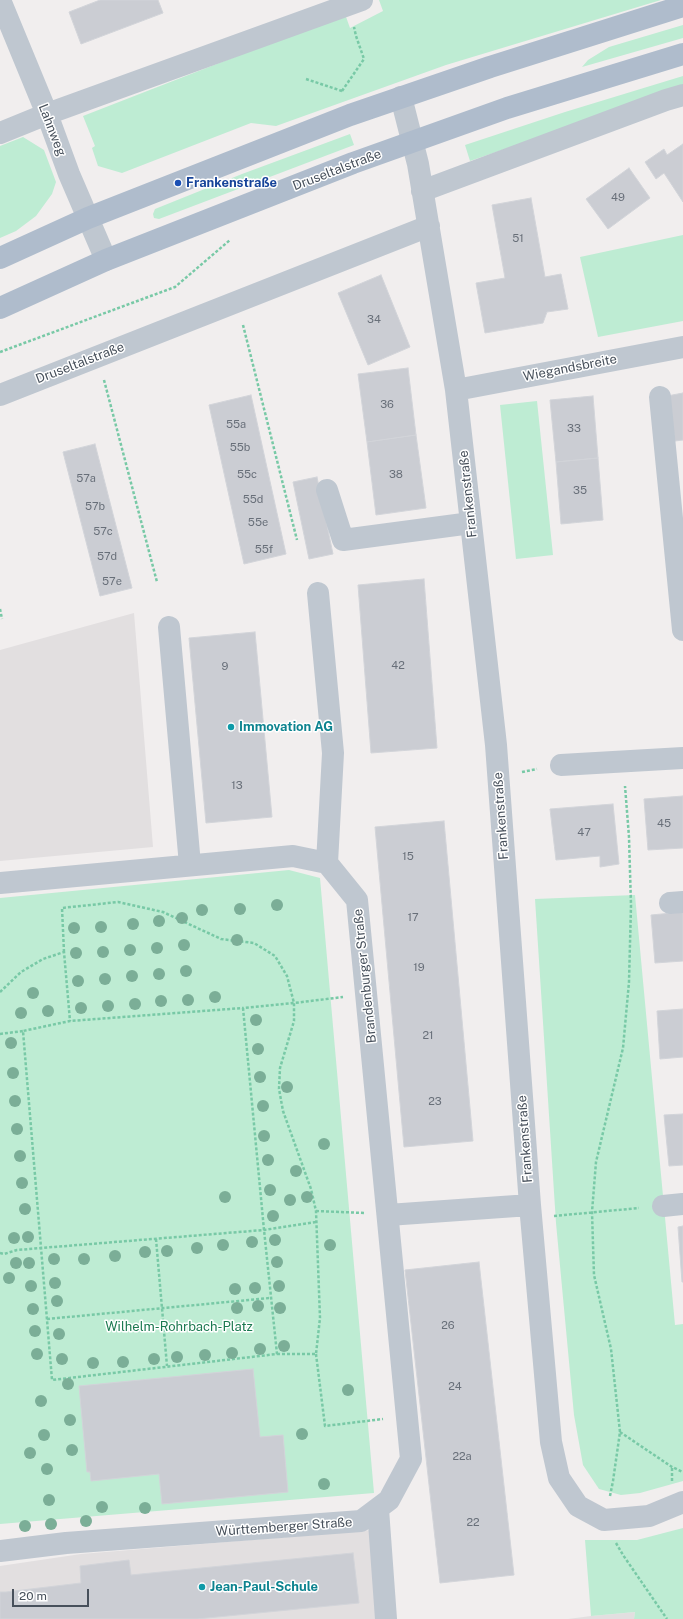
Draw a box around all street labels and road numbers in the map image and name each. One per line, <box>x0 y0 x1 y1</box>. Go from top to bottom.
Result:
street label: Lahnweg <box>35 102 69 158</box>
street label: Druseltalstraße <box>291 146 383 194</box>
street label: Druseltalstraße <box>34 339 126 387</box>
street label: Wiegandsbreite <box>522 351 618 385</box>
street label: Frankenstraße <box>456 450 480 538</box>
street label: Frankenstraße <box>490 772 512 860</box>
street label: Brandenburger Straße <box>350 908 380 1044</box>
street label: Frankenstraße <box>514 1095 536 1183</box>
street label: Württemberger Straße <box>215 1514 353 1540</box>

